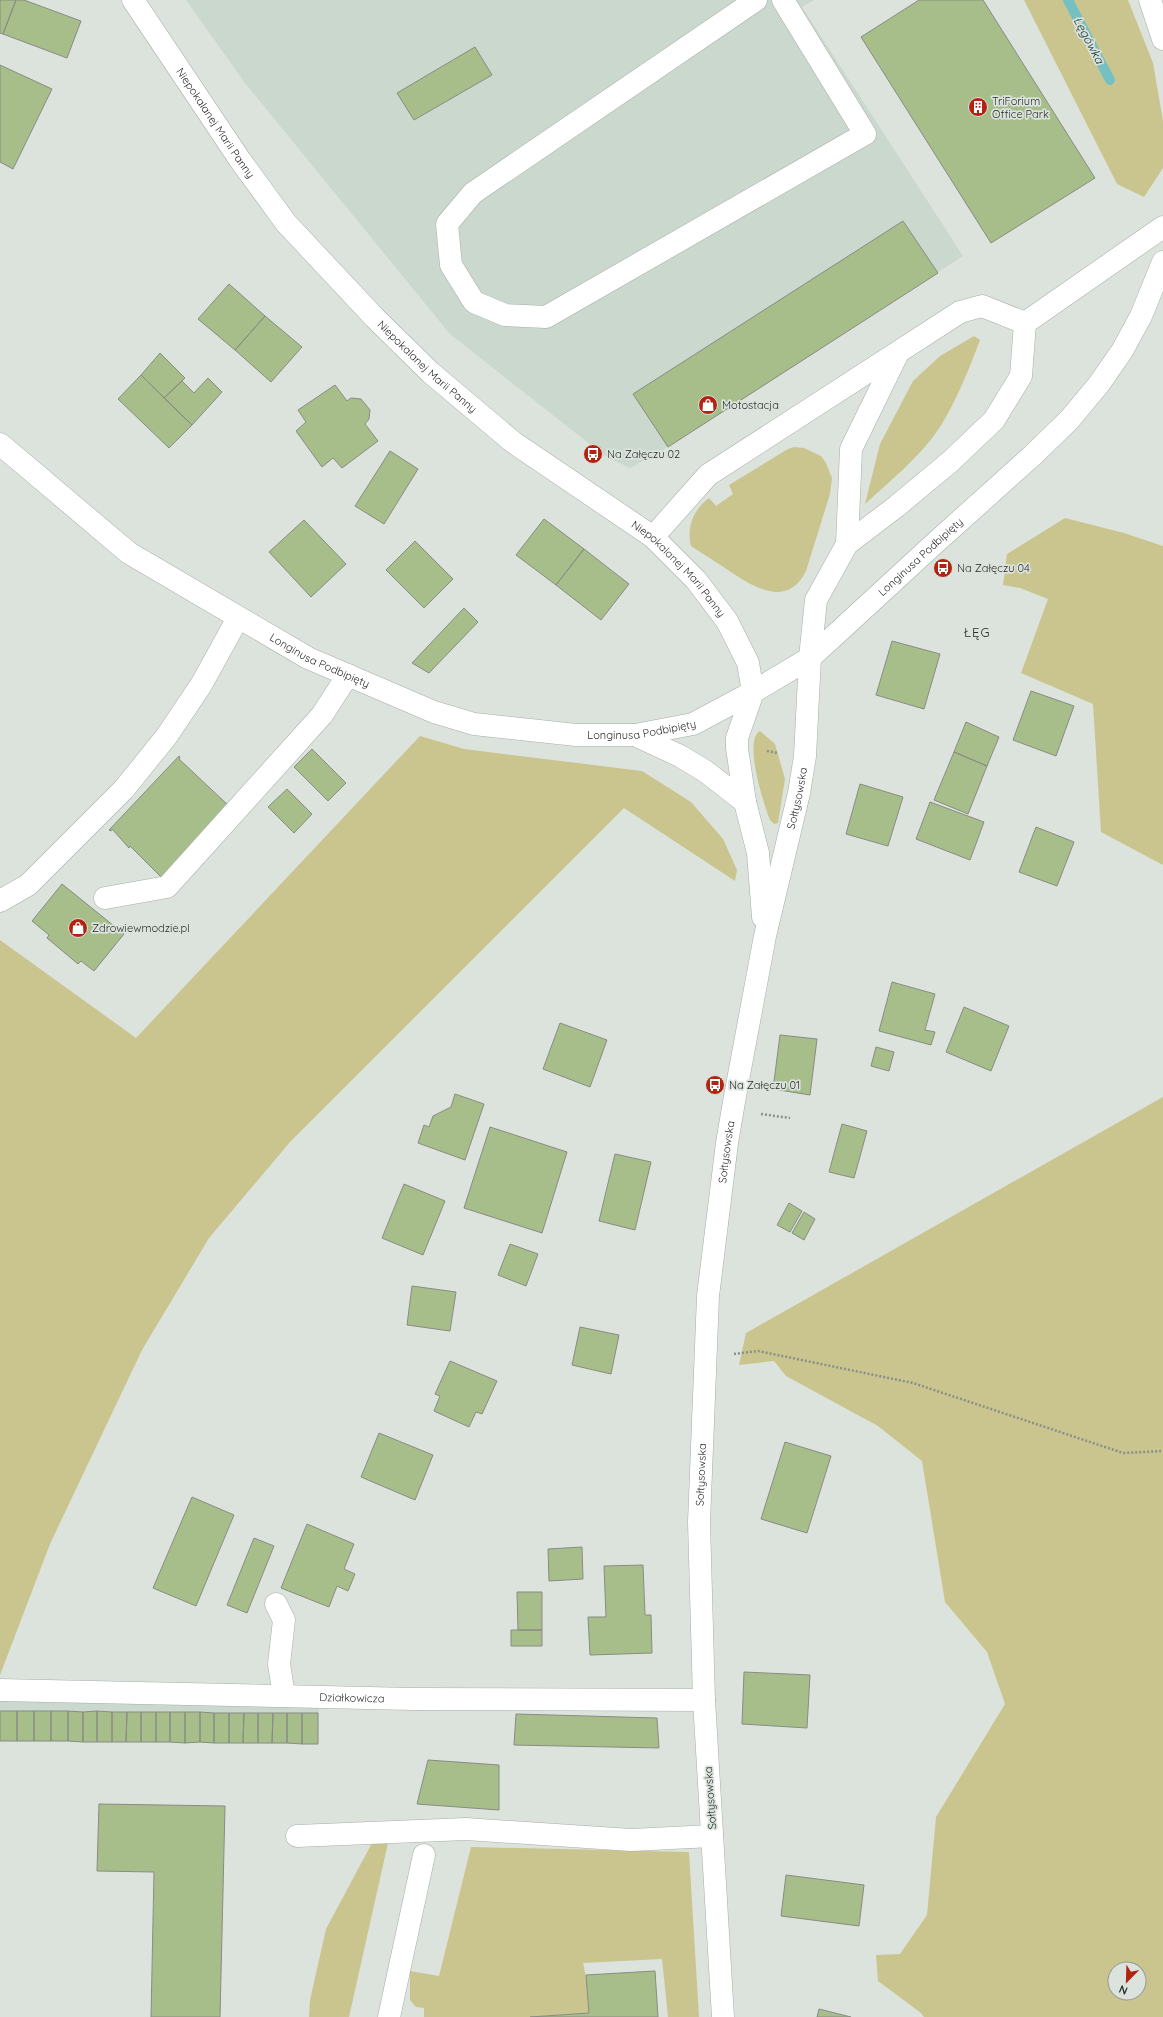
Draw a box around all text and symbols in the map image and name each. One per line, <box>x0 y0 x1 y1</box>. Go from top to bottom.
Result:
water label: Łęgówka <box>1070 14 1108 67</box>
street label: Niepokalanej Marii Panny <box>173 65 258 181</box>
place label: TriForium Office Park <box>992 94 1049 121</box>
building icon: TriForium Office Park <box>967 96 989 118</box>
street label: Niepokalanej Marii Panny <box>375 317 480 416</box>
shop icon: Motostacja <box>697 394 719 416</box>
place label: Motostacja <box>722 398 779 412</box>
bus stop icon: Na Załęczu 02 <box>582 443 604 465</box>
place label: Na Załęczu 02 <box>607 447 680 461</box>
street label: Longinusa Podbipięty <box>875 515 966 599</box>
street label: Niepokalanej Marii Panny <box>629 517 729 620</box>
bus stop icon: Na Załęczu 04 <box>932 557 954 579</box>
place label: Na Załęczu 04 <box>957 561 1030 575</box>
district label: ŁĘG <box>963 624 991 640</box>
street label: Longinusa Podbipięty <box>267 630 372 691</box>
street label: Longinusa Podbipięty <box>587 717 697 742</box>
street label: Sołtysowska <box>784 766 810 831</box>
shop icon: Zdrowiewmodzie.pl <box>67 917 89 939</box>
place label: Zdrowiewmodzie.pl <box>92 921 190 935</box>
bus stop icon: Na Załęczu 01 <box>704 1074 726 1096</box>
place label: Na Załęczu 01 <box>729 1078 800 1092</box>
street label: Sołtysowska <box>715 1120 738 1184</box>
street label: Sołtysowska <box>693 1443 709 1506</box>
street label: Działkowicza <box>319 1690 385 1705</box>
street label: Sołtysowska <box>701 1766 719 1830</box>
north arrow <box>1107 1961 1147 2001</box>
text: N <box>1117 1982 1130 1998</box>

